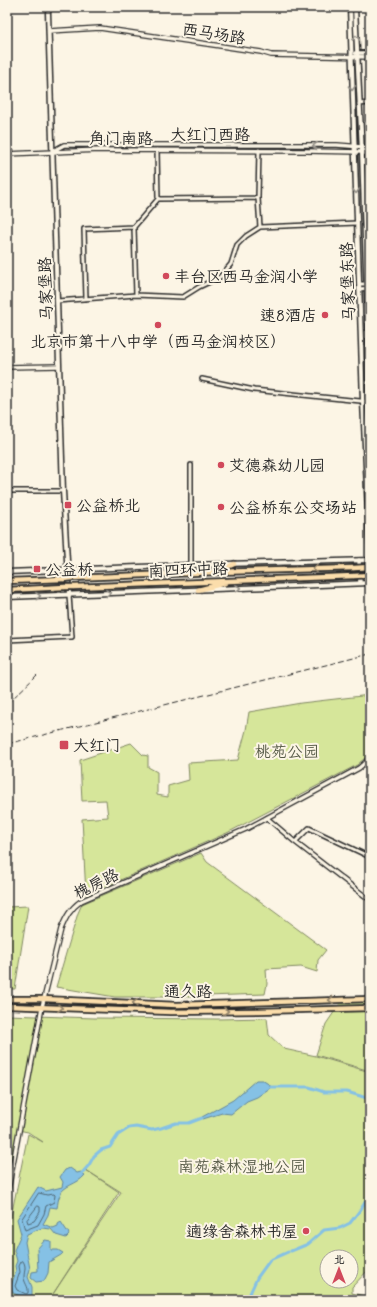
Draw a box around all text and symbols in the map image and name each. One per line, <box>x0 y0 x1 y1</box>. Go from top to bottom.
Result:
street label: 西马场路 <box>181 19 247 50</box>
one-way arrow <box>352 35 361 41</box>
one-way arrow <box>348 85 356 91</box>
street label: 大红门西路 <box>170 125 250 146</box>
street label: 角门南路 <box>89 129 153 150</box>
one-way arrow <box>312 142 318 150</box>
one-way arrow <box>352 188 360 194</box>
street label: 马家堡东路 <box>337 242 360 322</box>
street label: 马家堡路 <box>35 257 58 321</box>
place label: 丰台区西马金润小学 <box>174 267 318 288</box>
marker: 丰台区西马金润小学 <box>161 271 171 281</box>
place label: 速8酒店 <box>260 306 317 327</box>
marker: 速8酒店 <box>320 310 330 320</box>
marker: 北京市第十八中学（西马金润校区） <box>153 320 163 330</box>
place label: 北京市第十八中学（西马金润校区） <box>30 332 286 353</box>
place label: 艾德森幼儿园 <box>229 456 325 477</box>
marker: 艾德森幼儿园 <box>216 460 226 470</box>
place label: 公益桥北 <box>76 496 140 517</box>
place label: 公益桥东公交场站 <box>229 498 357 519</box>
marker: 公益桥北 <box>63 500 73 510</box>
marker: 公益桥东公交场站 <box>216 502 226 512</box>
street label: 南四环中路 <box>148 559 228 582</box>
place label: 公益桥 <box>45 560 93 581</box>
marker: 公益桥 <box>32 564 42 574</box>
one-way arrow <box>312 565 318 573</box>
one-way arrow <box>235 583 241 592</box>
one-way arrow <box>105 589 111 597</box>
one-way arrow <box>35 592 41 600</box>
place label: 大红门 <box>73 736 121 757</box>
marker: 大红门 <box>58 739 70 751</box>
park label: 桃苑公园 <box>255 742 319 763</box>
street label: 槐房路 <box>70 864 123 904</box>
street label: 通久路 <box>164 982 212 1003</box>
one-way arrow <box>328 996 334 1004</box>
one-way arrow <box>132 999 138 1007</box>
one-way arrow <box>57 1003 63 1012</box>
one-way arrow <box>223 1007 229 1015</box>
park label: 南苑森林湿地公园 <box>178 1157 306 1178</box>
place label: 遖缘舍森林书屋 <box>186 1222 298 1243</box>
marker: 遖缘舍森林书屋 <box>301 1226 311 1236</box>
north arrow <box>319 1249 359 1289</box>
text: 北 <box>334 1253 345 1267</box>

